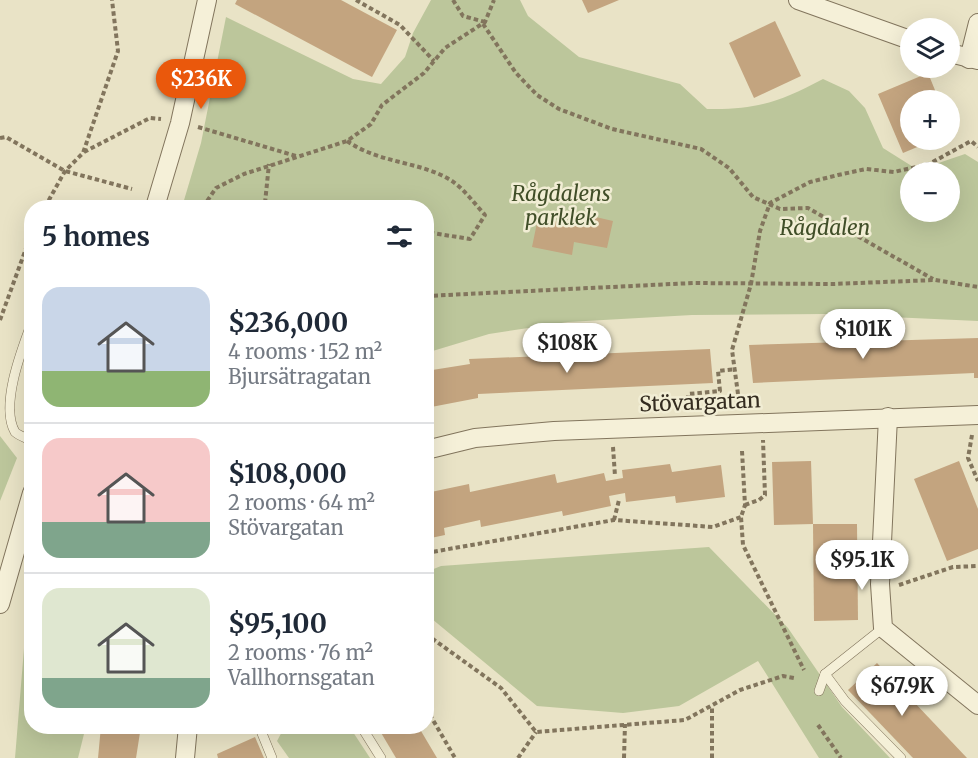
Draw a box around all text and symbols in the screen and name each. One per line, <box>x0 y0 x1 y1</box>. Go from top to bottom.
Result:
map controls <box>900 18 960 222</box>
button: layers <box>900 18 960 78</box>
pin: $236K <box>159 59 243 110</box>
text: $236K <box>170 66 232 91</box>
button: + <box>900 90 960 150</box>
button: − <box>900 162 960 222</box>
park label: Rågdalens parklek <box>511 180 611 231</box>
park label: Rågdalen <box>780 214 870 241</box>
text: 5 homes <box>42 220 150 253</box>
icon: filters <box>383 220 416 253</box>
text: $236,000 <box>228 306 348 339</box>
pin: $101K <box>821 309 905 360</box>
icon: home <box>90 311 162 383</box>
text: $101K <box>834 316 892 341</box>
pin: $108K <box>525 323 609 374</box>
text: $108K <box>537 330 598 355</box>
text: 4 rooms · 152 m² <box>228 339 382 364</box>
text: Bjursätragatan <box>228 364 371 389</box>
street label: Stövargatan <box>639 386 761 418</box>
text: $108,000 <box>228 457 347 490</box>
icon: home <box>90 462 162 534</box>
text: 2 rooms · 64 m² <box>228 490 375 515</box>
text: Stövargatan <box>228 515 344 540</box>
pin: $95.1K <box>813 540 911 591</box>
text: $95.1K <box>830 547 894 572</box>
text: $95,100 <box>228 607 327 640</box>
icon: home <box>90 612 162 684</box>
text: 2 rooms · 76 m² <box>228 640 373 665</box>
text: Vallhornsgatan <box>228 665 375 690</box>
pin: $67.9K <box>853 666 951 717</box>
text: $67.9K <box>870 673 934 698</box>

